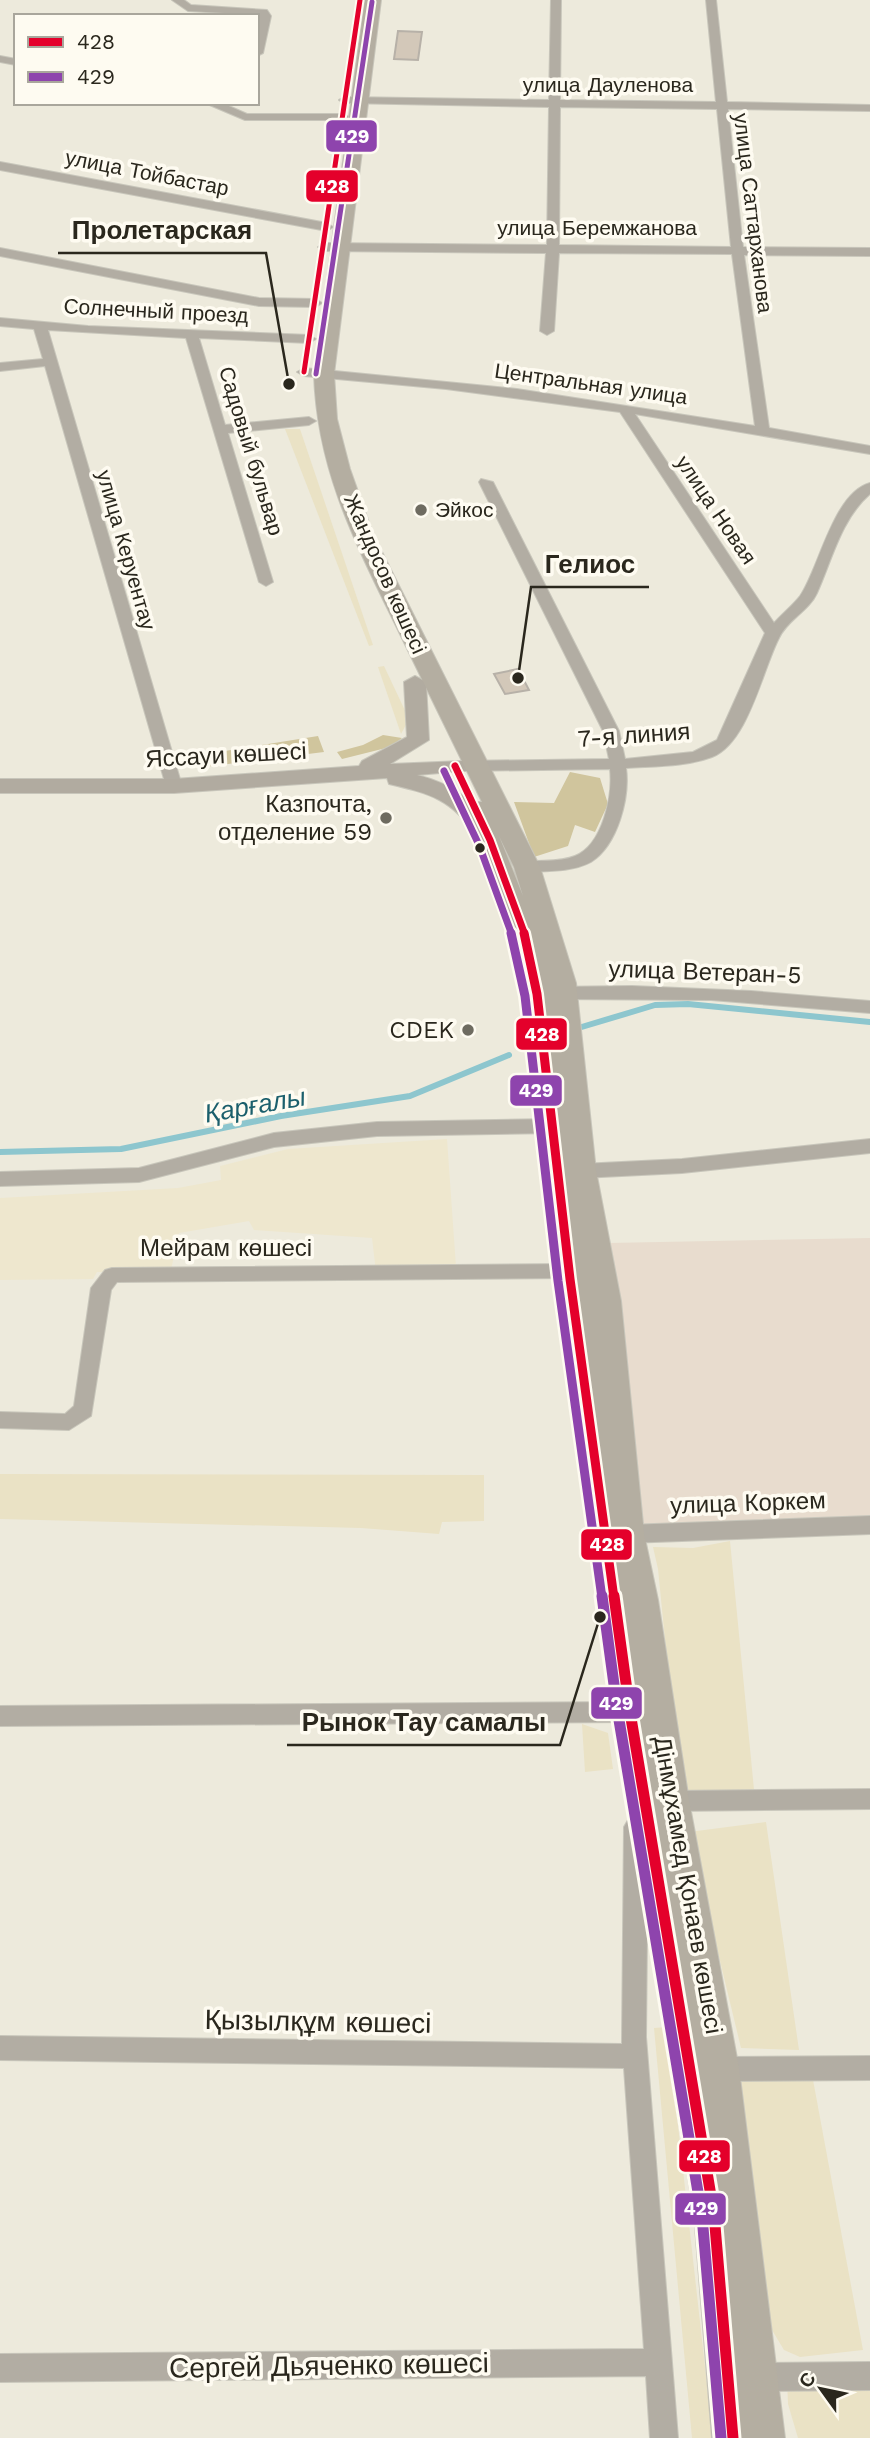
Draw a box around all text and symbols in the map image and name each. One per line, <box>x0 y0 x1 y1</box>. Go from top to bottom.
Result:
legend <box>14 14 259 105</box>
text: 428 <box>77 29 115 54</box>
text: 429 <box>77 64 115 89</box>
street label: улица Дауленова <box>523 72 694 97</box>
street label: улица Саттарханова <box>729 111 778 315</box>
line badge: 429 <box>325 119 378 153</box>
text: 429 <box>334 125 370 148</box>
street label: улица Тойбастар <box>63 144 231 201</box>
line badge: 428 <box>305 169 359 203</box>
text: 428 <box>314 175 350 198</box>
callout: Пролетарская <box>58 206 266 253</box>
text: Пролетарская <box>72 215 252 245</box>
street label: улица Беремжанова <box>497 215 697 240</box>
street label: Солнечный проезд <box>63 293 249 328</box>
street label: Центральная улица <box>493 358 689 409</box>
street label: Садовый бульвар <box>214 363 289 538</box>
street label: улица Новая <box>671 451 762 569</box>
street label: улица Керуентау <box>92 467 161 633</box>
street label: Жандосов көшесі <box>339 490 432 658</box>
place label: Эйкос <box>435 497 493 522</box>
marker: Эйкос <box>413 502 429 518</box>
callout: Гелиос <box>531 540 649 587</box>
text: Гелиос <box>545 549 635 579</box>
street label: 7-я линия <box>577 717 691 753</box>
street label: Яссауи көшесі <box>144 737 308 773</box>
place label: Казпочта, отделение 59 <box>218 790 372 846</box>
marker: Казпочта, отделение 59 <box>378 810 394 826</box>
unlabelled marker <box>473 841 487 855</box>
street label: улица Ветеран-5 <box>608 955 802 989</box>
place label: CDEK <box>389 1016 454 1044</box>
line badge: 428 <box>515 1017 568 1051</box>
marker: CDEK <box>460 1022 476 1038</box>
text: 428 <box>524 1023 560 1046</box>
line badge: 429 <box>509 1074 563 1107</box>
text: 429 <box>518 1079 554 1102</box>
water label: Қарғалы <box>202 1081 308 1129</box>
street label: Мейрам көшесі <box>140 1234 312 1262</box>
street label: улица Коркем <box>670 1486 826 1520</box>
line badge: 428 <box>580 1528 633 1561</box>
text: 428 <box>589 1533 625 1556</box>
line badge: 429 <box>590 1686 643 1720</box>
text: 429 <box>598 1692 634 1715</box>
callout: Рынок Тау самалы <box>287 1698 560 1745</box>
text: Рынок Тау самалы <box>302 1707 546 1737</box>
street label: Дінмұхамед Қонаев көшесі <box>648 1734 728 2036</box>
street label: Қызылқұм көшесі <box>204 2003 432 2040</box>
line badge: 428 <box>678 2139 731 2173</box>
text: 428 <box>686 2145 722 2168</box>
line badge: 429 <box>674 2192 727 2226</box>
text: 429 <box>683 2197 719 2220</box>
street label: Сергей Дьяченко көшесі <box>169 2346 489 2385</box>
north arrow <box>786 2354 856 2424</box>
text: С <box>794 2368 821 2392</box>

